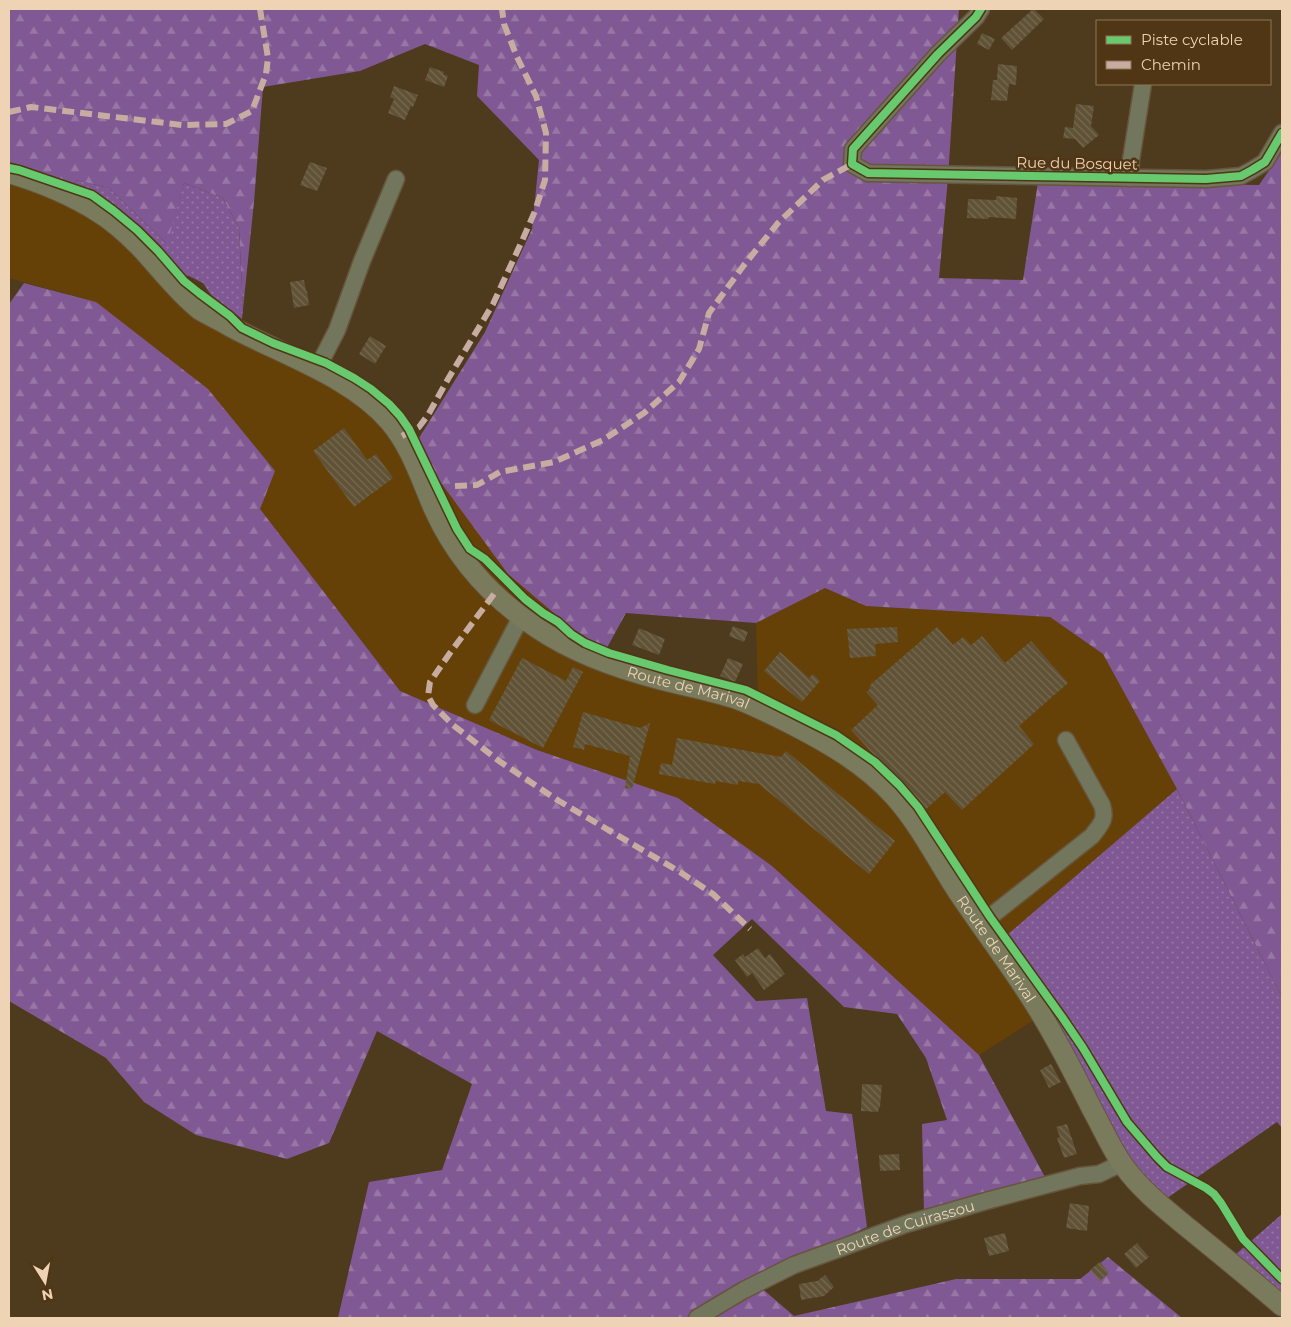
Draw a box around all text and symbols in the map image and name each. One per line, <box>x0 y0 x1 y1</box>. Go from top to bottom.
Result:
legend <box>1096 20 1271 85</box>
text: Piste cyclable <box>1141 30 1243 49</box>
text: Chemin <box>1141 55 1201 74</box>
street label: Rue du Bosquet <box>1016 152 1138 174</box>
street label: Route de Marival <box>625 661 753 713</box>
street label: Route de Marival <box>953 891 1041 1006</box>
street label: Route de Cuirassou <box>833 1195 977 1259</box>
north arrow <box>20 1257 70 1307</box>
text: N <box>40 1285 55 1305</box>

